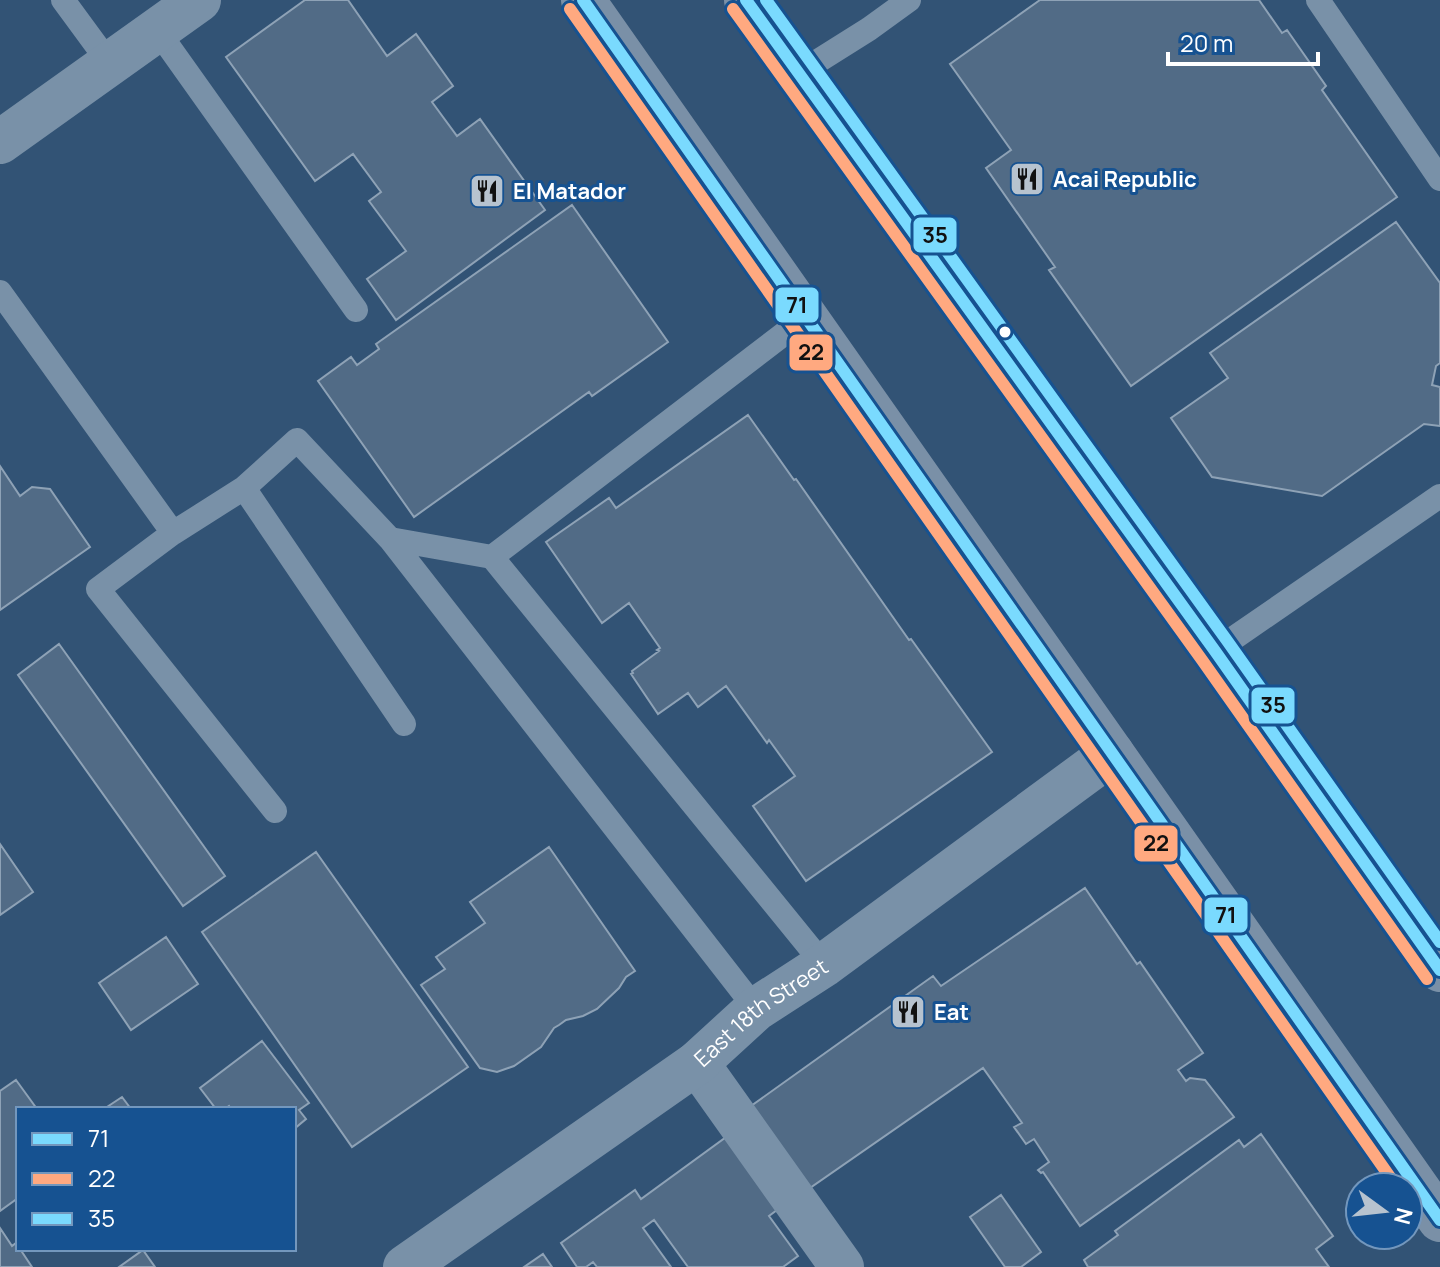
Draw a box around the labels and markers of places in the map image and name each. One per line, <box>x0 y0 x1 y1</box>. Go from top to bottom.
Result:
restaurant icon: Acai Republic <box>1008 160 1046 198</box>
place label: Acai Republic <box>1053 164 1197 194</box>
restaurant icon: El Matador <box>468 172 506 210</box>
place label: El Matador <box>513 176 626 206</box>
unlabelled marker <box>997 324 1013 340</box>
restaurant icon: Eat <box>889 993 927 1031</box>
place label: Eat <box>934 997 969 1027</box>

